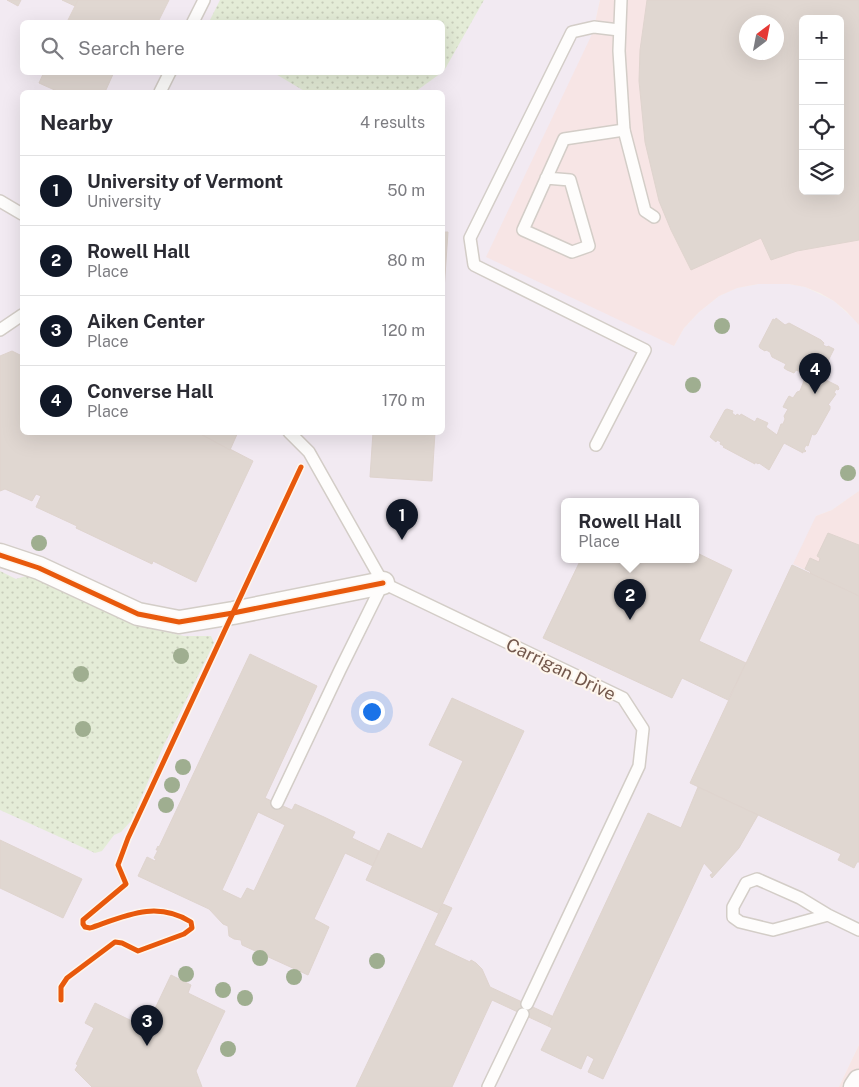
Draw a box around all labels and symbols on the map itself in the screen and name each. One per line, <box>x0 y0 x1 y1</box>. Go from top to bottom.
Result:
north arrow <box>739 15 784 60</box>
pin: 4 <box>799 353 831 394</box>
pin: 1 <box>386 499 418 540</box>
pin: 2 <box>614 579 646 620</box>
street label: Carrigan Drive <box>503 633 619 705</box>
your location <box>359 699 385 725</box>
pin: 3 <box>131 1005 163 1046</box>

